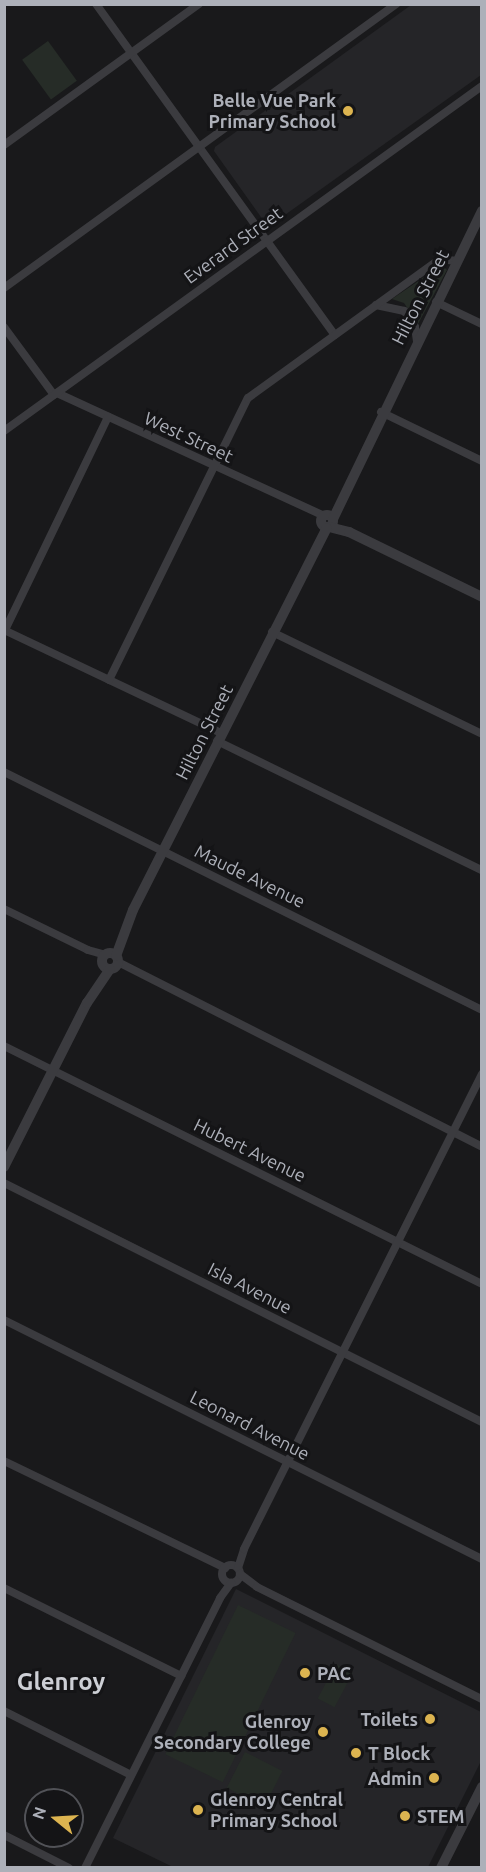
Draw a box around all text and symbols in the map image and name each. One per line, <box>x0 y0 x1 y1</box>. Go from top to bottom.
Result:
place label: Belle Vue Park Primary School <box>208 90 336 132</box>
marker: Belle Vue Park Primary School <box>341 104 355 118</box>
street label: Everard Street <box>180 202 286 288</box>
street label: Hilton Street <box>387 246 453 348</box>
street label: West Street <box>141 407 237 467</box>
street label: Hilton Street <box>171 681 237 783</box>
street label: Maude Avenue <box>191 840 309 912</box>
street label: Hubert Avenue <box>190 1114 310 1186</box>
street label: Isla Avenue <box>204 1258 296 1318</box>
street label: Leonard Avenue <box>187 1386 313 1464</box>
place label: PAC <box>317 1662 351 1684</box>
marker: PAC <box>298 1666 312 1680</box>
district label: Glenroy <box>17 1668 105 1696</box>
place label: Toilets <box>361 1708 418 1730</box>
place label: Glenroy Secondary College <box>154 1711 311 1754</box>
marker: Toilets <box>423 1712 437 1726</box>
marker: Glenroy Secondary College <box>316 1725 330 1739</box>
place label: T Block <box>368 1742 430 1764</box>
marker: T Block <box>349 1746 363 1760</box>
place label: Admin <box>368 1767 422 1789</box>
marker: Admin <box>427 1771 441 1785</box>
north arrow <box>24 1788 84 1848</box>
place label: Glenroy Central Primary School <box>210 1789 343 1832</box>
marker: Glenroy Central Primary School <box>191 1803 205 1817</box>
text: N <box>28 1805 49 1822</box>
place label: STEM <box>417 1805 464 1827</box>
marker: STEM <box>398 1809 412 1823</box>

